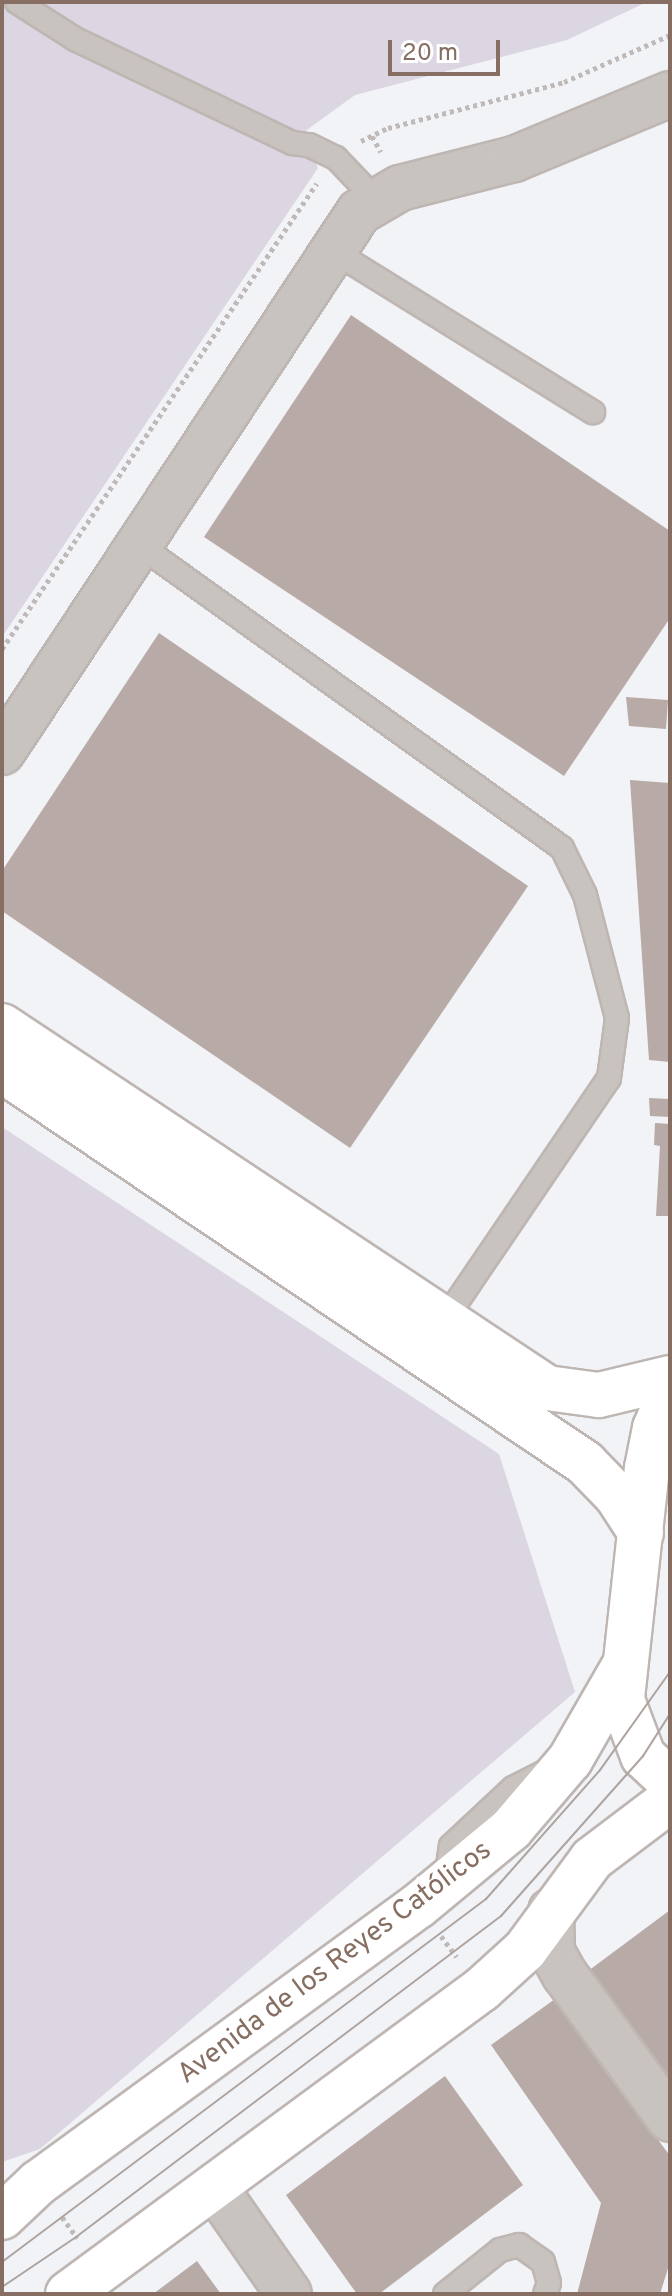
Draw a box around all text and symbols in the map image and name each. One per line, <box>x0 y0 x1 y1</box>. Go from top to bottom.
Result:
scale bar <box>392 24 504 74</box>
text: 20 m <box>402 39 458 69</box>
street label: Avenida de los Reyes Católicos <box>172 1834 498 2092</box>

